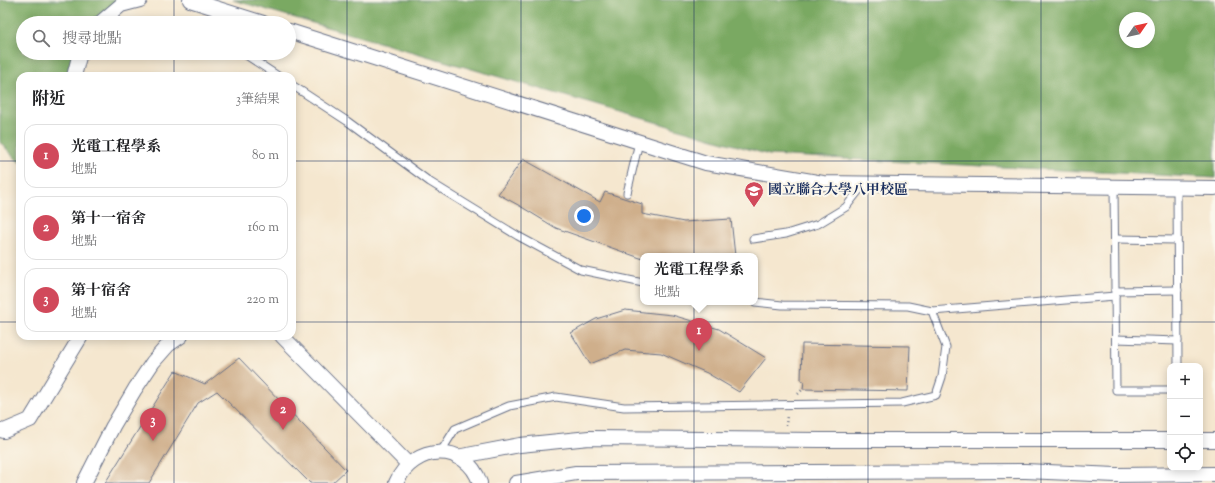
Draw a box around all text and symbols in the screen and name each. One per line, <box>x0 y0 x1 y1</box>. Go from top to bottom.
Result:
north arrow <box>1119 12 1155 48</box>
search box <box>16 16 296 60</box>
icon: search <box>30 27 52 49</box>
text: 搜尋地點 <box>62 29 122 50</box>
text: 附近 <box>32 88 66 112</box>
text: 3筆結果 <box>236 91 280 109</box>
text: 光電工程學系 <box>71 137 161 158</box>
text: 1 <box>44 147 48 165</box>
text: 80 m <box>252 147 279 165</box>
text: 地點 <box>71 161 97 179</box>
school or university icon: 國立聯合大學八甲校區 <box>743 180 765 208</box>
place label: 國立聯合大學八甲校區 <box>768 181 908 201</box>
your location <box>574 206 594 226</box>
text: 第十一宿舍 <box>71 209 146 230</box>
text: 2 <box>43 219 49 237</box>
text: 160 m <box>248 219 279 237</box>
text: 地點 <box>71 233 97 251</box>
popup <box>640 253 758 305</box>
text: 光電工程學系 <box>654 260 744 281</box>
text: 第十宿舍 <box>71 281 131 302</box>
text: 地點 <box>654 284 680 302</box>
text: 3 <box>43 291 49 309</box>
text: 220 m <box>246 291 279 309</box>
text: 地點 <box>71 305 97 323</box>
pin: 1 <box>686 318 712 351</box>
map controls <box>1167 363 1203 471</box>
button: + <box>1167 363 1203 399</box>
pin: 2 <box>270 397 296 430</box>
button: − <box>1167 399 1203 435</box>
pin: 3 <box>140 408 166 441</box>
button: locate <box>1167 435 1203 471</box>

